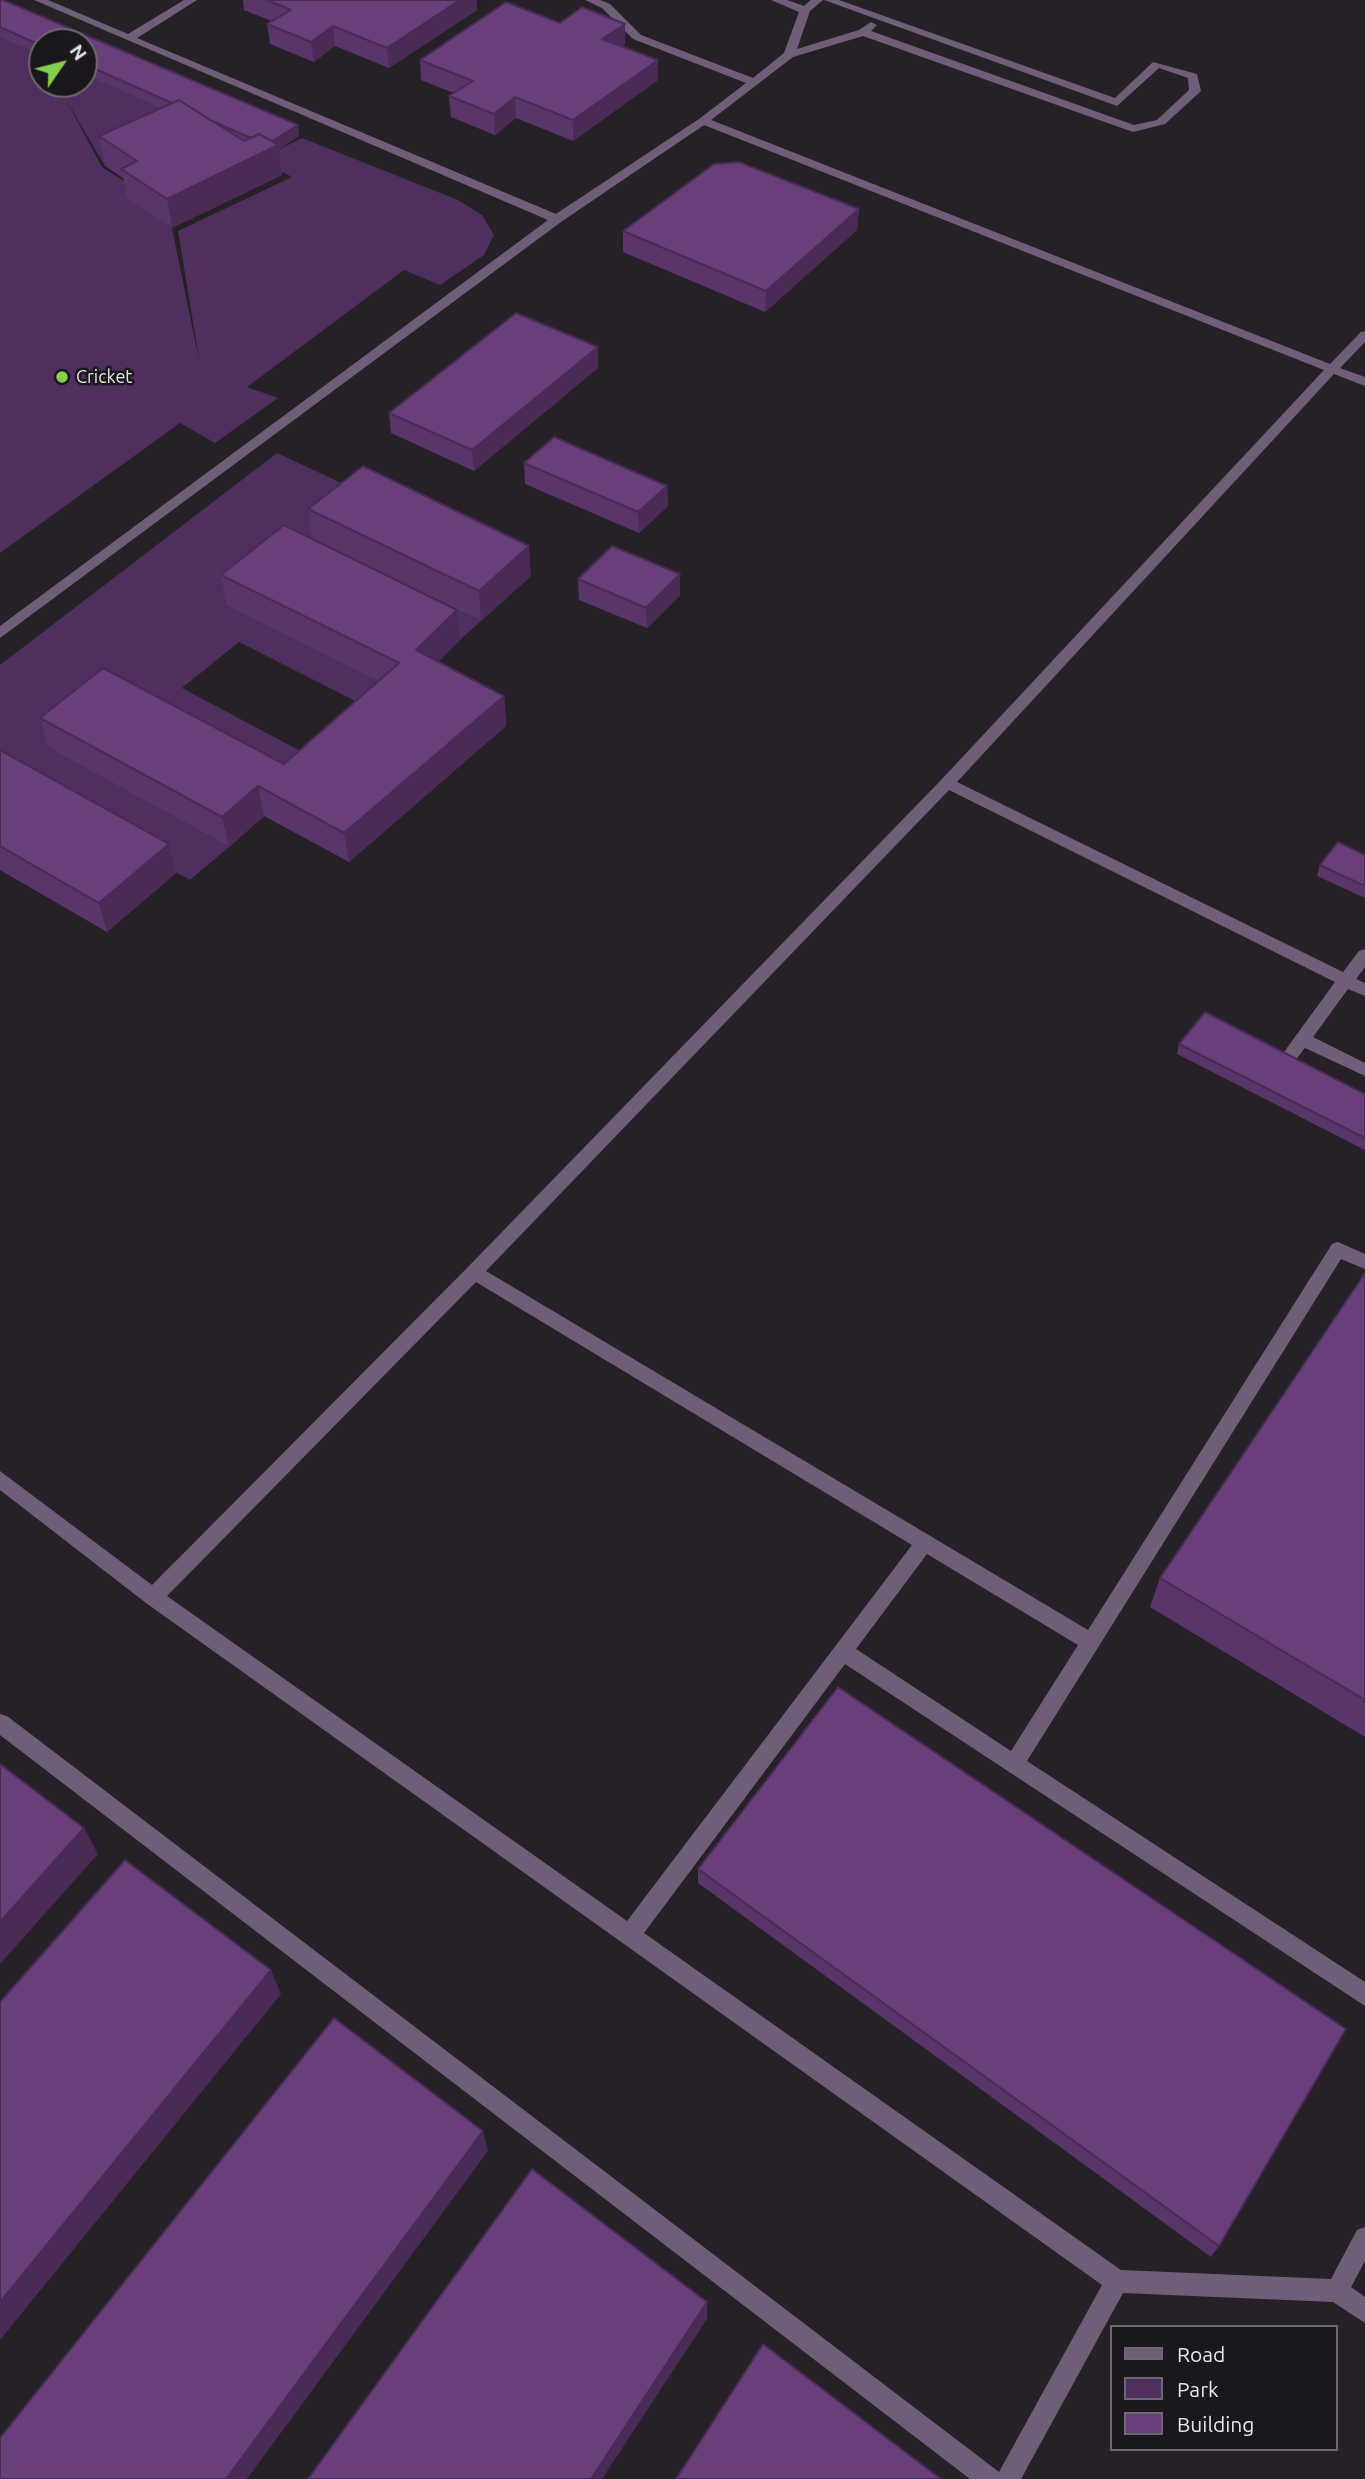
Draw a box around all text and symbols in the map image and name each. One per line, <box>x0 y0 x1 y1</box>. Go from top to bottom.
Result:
north arrow <box>28 28 98 98</box>
text: N <box>65 40 92 64</box>
place label: Cricket <box>76 366 132 388</box>
marker: Cricket <box>54 369 70 385</box>
legend <box>1110 2325 1337 2451</box>
text: Road <box>1177 2342 1225 2366</box>
text: Park <box>1177 2377 1219 2401</box>
text: Building <box>1177 2412 1254 2436</box>

